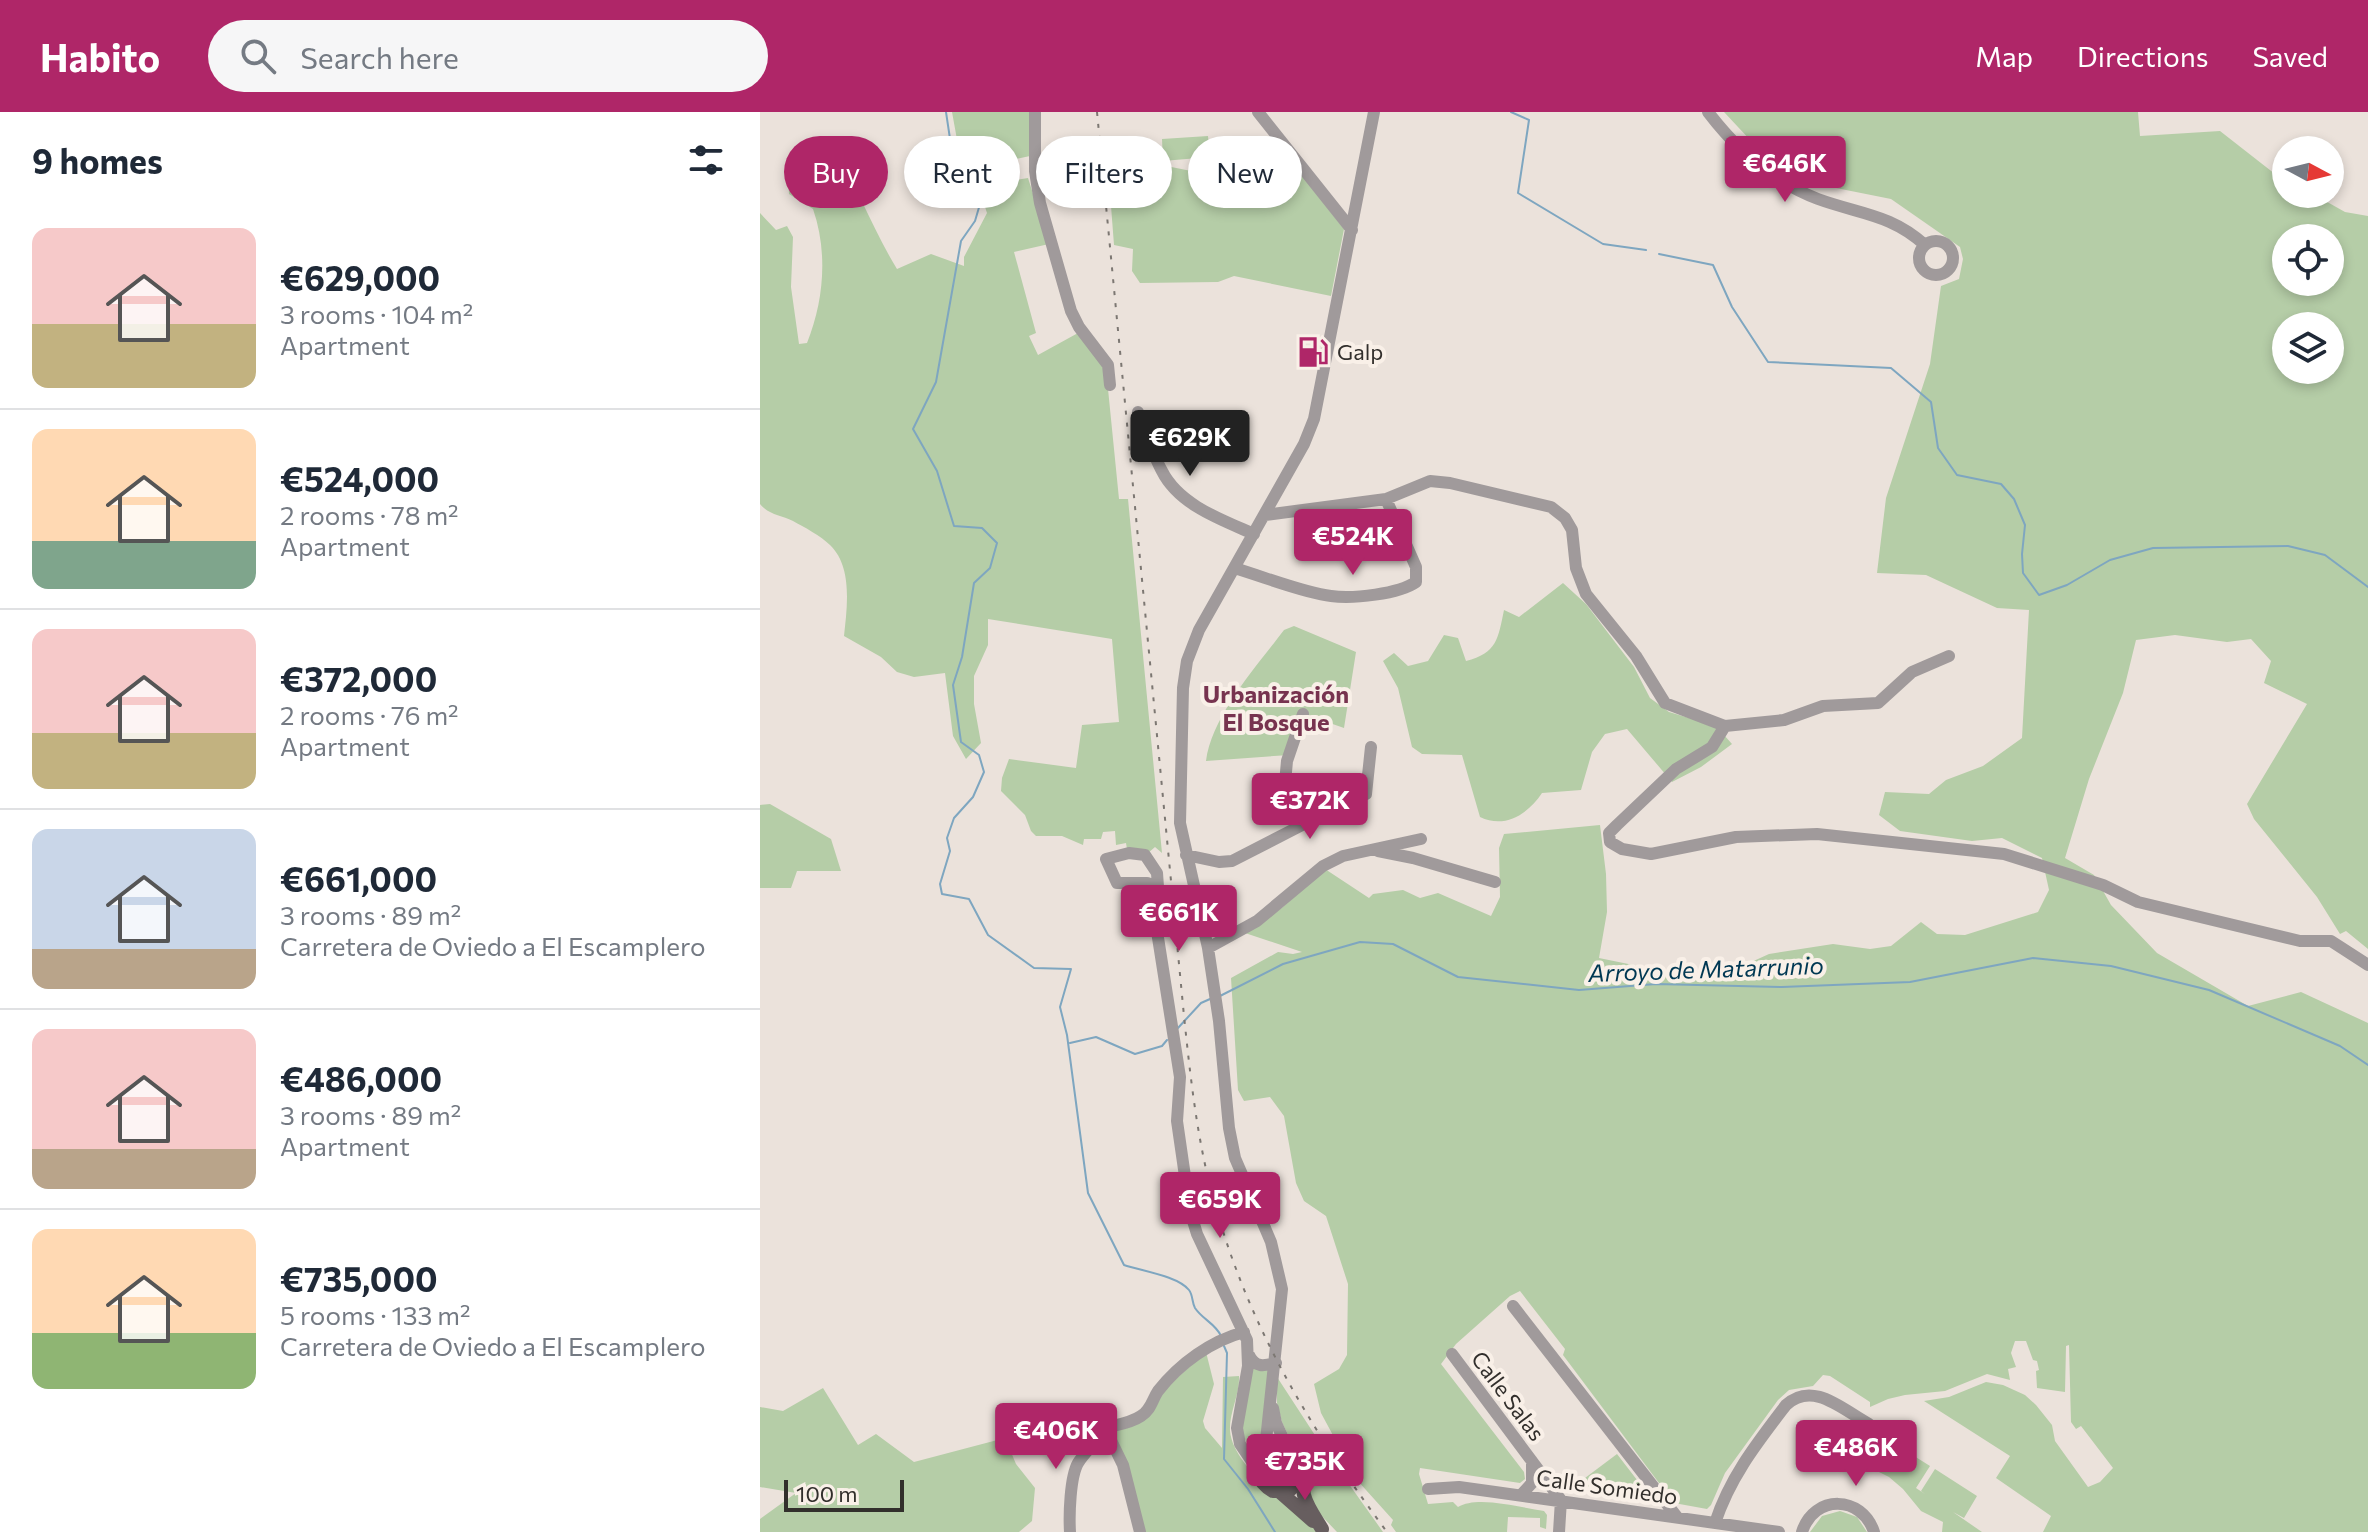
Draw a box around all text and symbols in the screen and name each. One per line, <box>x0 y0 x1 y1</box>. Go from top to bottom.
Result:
search box <box>208 20 768 92</box>
text: Habito <box>40 33 160 80</box>
icon: search <box>236 34 280 78</box>
text: Search here <box>300 38 459 75</box>
text: Map <box>1975 39 2033 73</box>
text: Directions <box>2077 39 2208 73</box>
text: Saved <box>2252 39 2328 73</box>
chip: Buy <box>784 136 888 208</box>
chip: Rent <box>904 136 1020 208</box>
chip: Filters <box>1036 136 1172 208</box>
chip: New <box>1188 136 1302 208</box>
pin: €646K <box>1729 136 1841 204</box>
north arrow <box>2272 136 2344 208</box>
map controls <box>2272 136 2344 384</box>
icon: filters <box>684 138 728 182</box>
text: 9 homes <box>32 139 163 181</box>
text: €646K <box>1743 146 1827 177</box>
button: locate <box>2272 224 2344 296</box>
text: €629,000 <box>280 256 440 298</box>
icon: home <box>96 260 192 356</box>
text: 3 rooms · 104 m² <box>280 298 473 329</box>
button: layers <box>2272 312 2344 384</box>
text: Apartment <box>280 329 410 360</box>
fuel station icon: Galp <box>1296 335 1330 369</box>
place label: Galp <box>1337 338 1383 365</box>
pin: €629K <box>1134 410 1246 478</box>
text: €629K <box>1148 420 1232 451</box>
text: €524,000 <box>280 457 439 499</box>
icon: home <box>96 461 192 557</box>
text: 2 rooms · 78 m² <box>280 499 459 530</box>
pin: €524K <box>1297 509 1409 577</box>
text: €524K <box>1312 519 1394 550</box>
text: Apartment <box>280 530 410 561</box>
text: €372,000 <box>280 657 437 699</box>
icon: home <box>96 661 192 757</box>
district label: Urbanización El Bosque <box>1203 679 1349 736</box>
text: 2 rooms · 76 m² <box>280 699 459 730</box>
text: Apartment <box>280 730 410 761</box>
pin: €372K <box>1254 773 1366 841</box>
text: €372K <box>1270 783 1350 814</box>
text: €661,000 <box>280 857 437 899</box>
icon: home <box>96 861 192 957</box>
pin: €661K <box>1123 885 1235 953</box>
text: €661K <box>1139 895 1219 926</box>
text: 3 rooms · 89 m² <box>280 899 461 930</box>
text: Carretera de Oviedo a El Escamplero <box>280 930 705 961</box>
water label: Arroyo de Matarrunio <box>1587 950 1824 987</box>
text: €486,000 <box>280 1057 442 1099</box>
icon: home <box>96 1061 192 1157</box>
text: 3 rooms · 89 m² <box>280 1099 461 1130</box>
text: Apartment <box>280 1130 410 1161</box>
pin: €659K <box>1164 1172 1276 1240</box>
text: €659K <box>1178 1182 1262 1213</box>
text: €735,000 <box>280 1257 438 1299</box>
icon: home <box>96 1261 192 1357</box>
text: 5 rooms · 133 m² <box>280 1299 470 1330</box>
text: Carretera de Oviedo a El Escamplero <box>280 1330 705 1361</box>
street label: Calle Salas <box>1466 1346 1551 1446</box>
pin: €406K <box>1000 1403 1112 1471</box>
text: €406K <box>1013 1413 1099 1444</box>
pin: €486K <box>1800 1420 1912 1488</box>
text: €486K <box>1814 1430 1898 1461</box>
pin: €735K <box>1249 1434 1361 1502</box>
text: €735K <box>1264 1444 1346 1475</box>
street label: Calle Somiedo <box>1535 1463 1679 1510</box>
scale bar <box>784 1476 904 1512</box>
text: 100 m <box>796 1480 858 1507</box>

